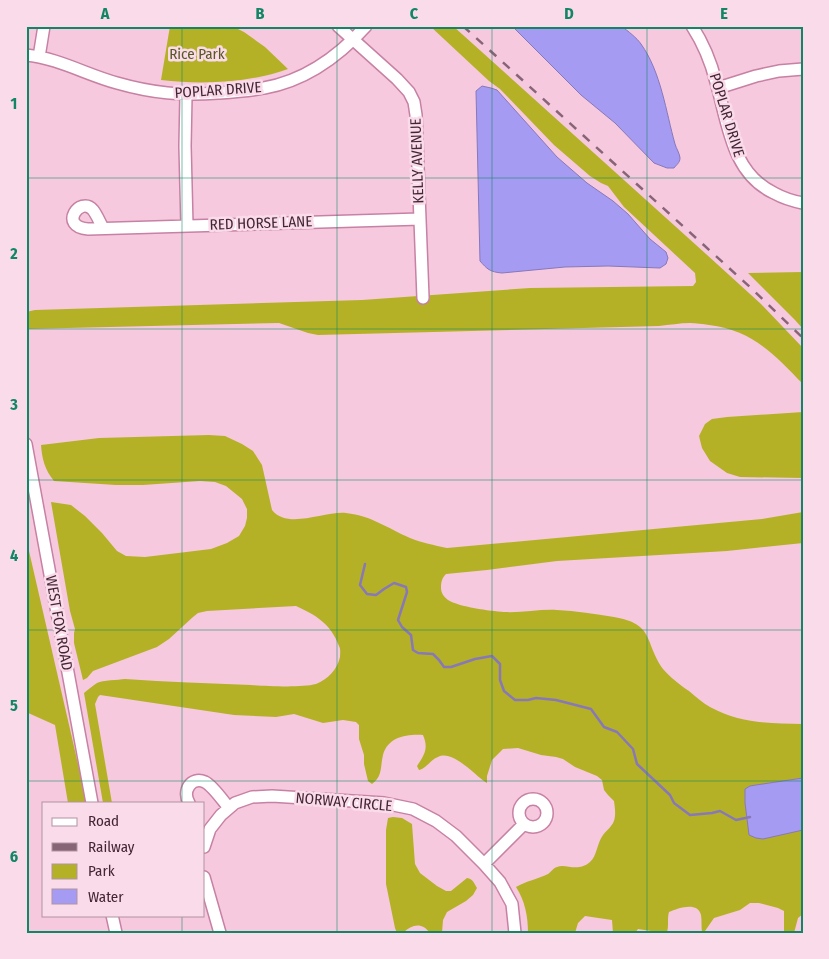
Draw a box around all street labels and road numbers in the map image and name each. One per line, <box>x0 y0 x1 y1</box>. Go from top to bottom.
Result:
street label: POPLAR DRIVE <box>706 71 748 159</box>
street label: POPLAR DRIVE <box>174 78 262 102</box>
street label: KELLY AVENUE <box>407 118 427 204</box>
street label: RED HORSE LANE <box>209 212 313 234</box>
street label: WEST FOX ROAD <box>42 574 76 672</box>
street label: NORWAY CIRCLE <box>295 789 393 815</box>

